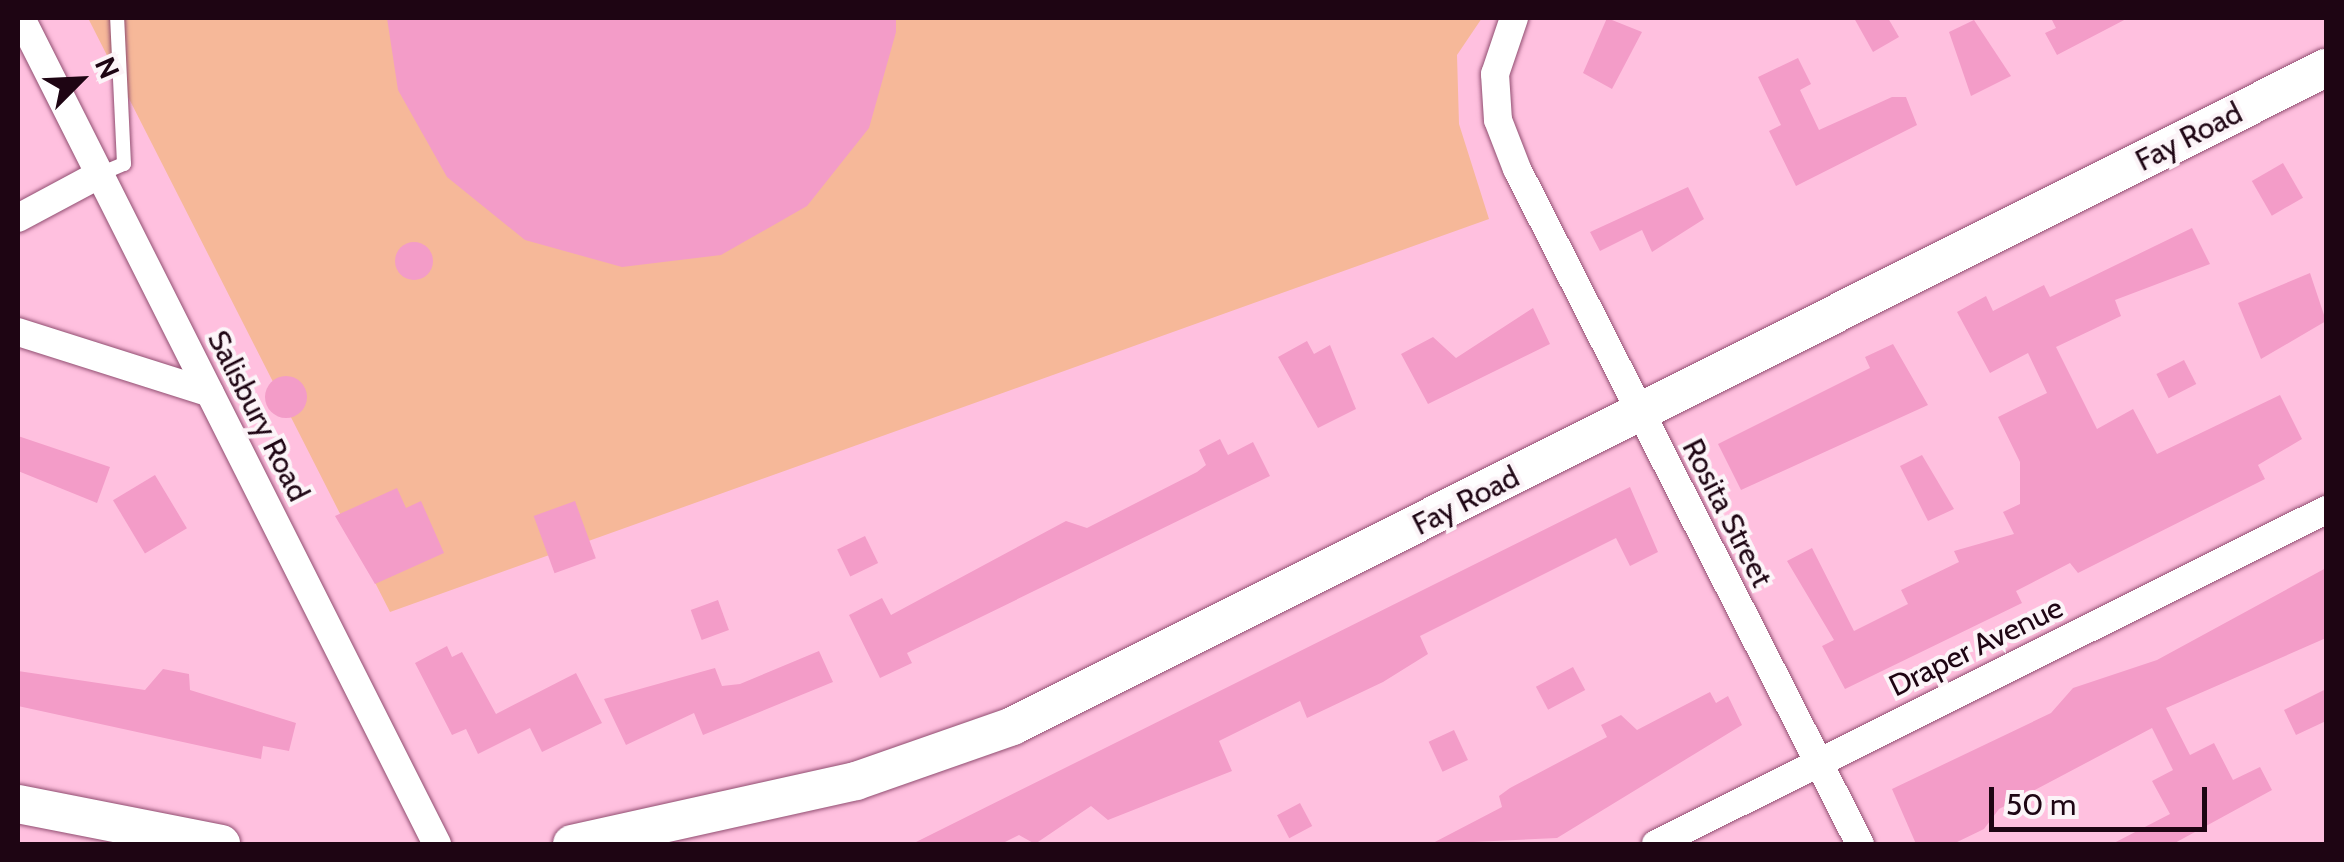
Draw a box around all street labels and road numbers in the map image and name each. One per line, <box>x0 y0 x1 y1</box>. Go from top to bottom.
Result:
street label: Fay Road <box>2130 95 2248 179</box>
street label: Salisbury Road <box>200 325 316 507</box>
street label: Rosita Street <box>1674 433 1780 593</box>
street label: Fay Road <box>1407 459 1525 543</box>
street label: Draper Avenue <box>1883 589 2069 705</box>

